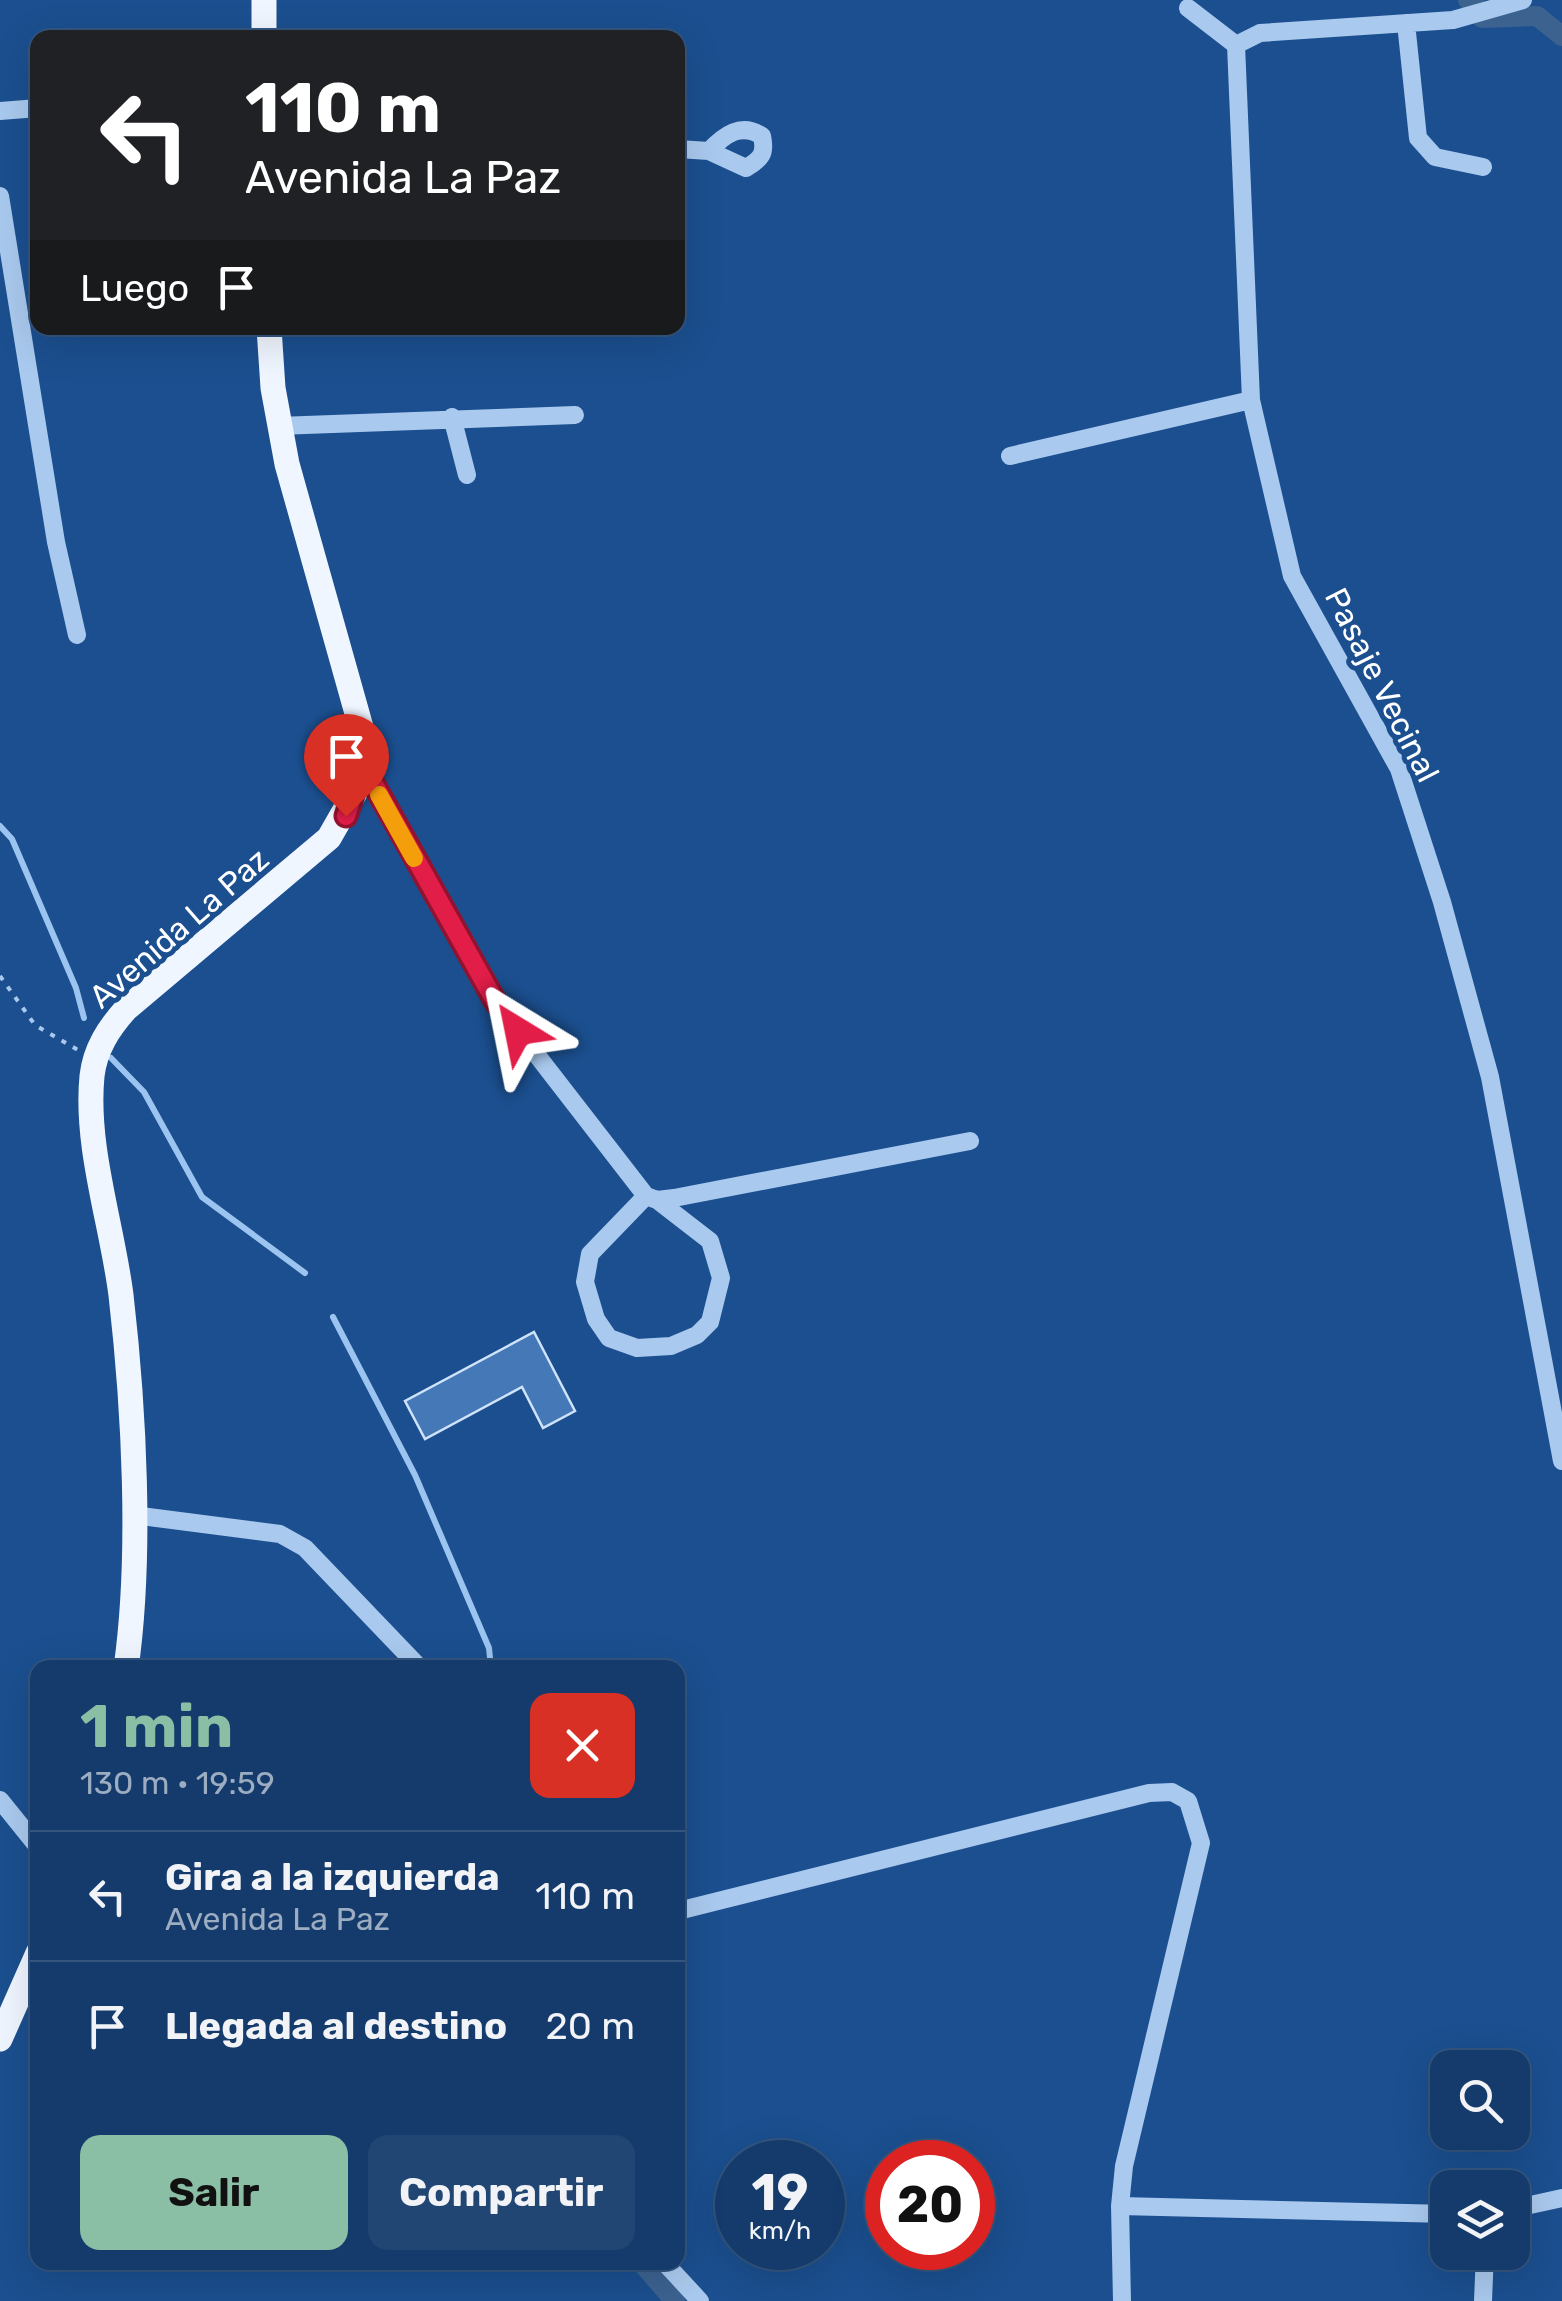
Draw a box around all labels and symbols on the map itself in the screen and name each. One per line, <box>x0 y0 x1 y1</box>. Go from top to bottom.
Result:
street label: Pasaje Vecinal <box>1317 582 1447 788</box>
pin <box>304 714 389 817</box>
street label: Avenida La Paz <box>82 840 276 1016</box>
position arrow <box>466 979 570 1083</box>
speed limit sign: 20 <box>865 2140 995 2270</box>

